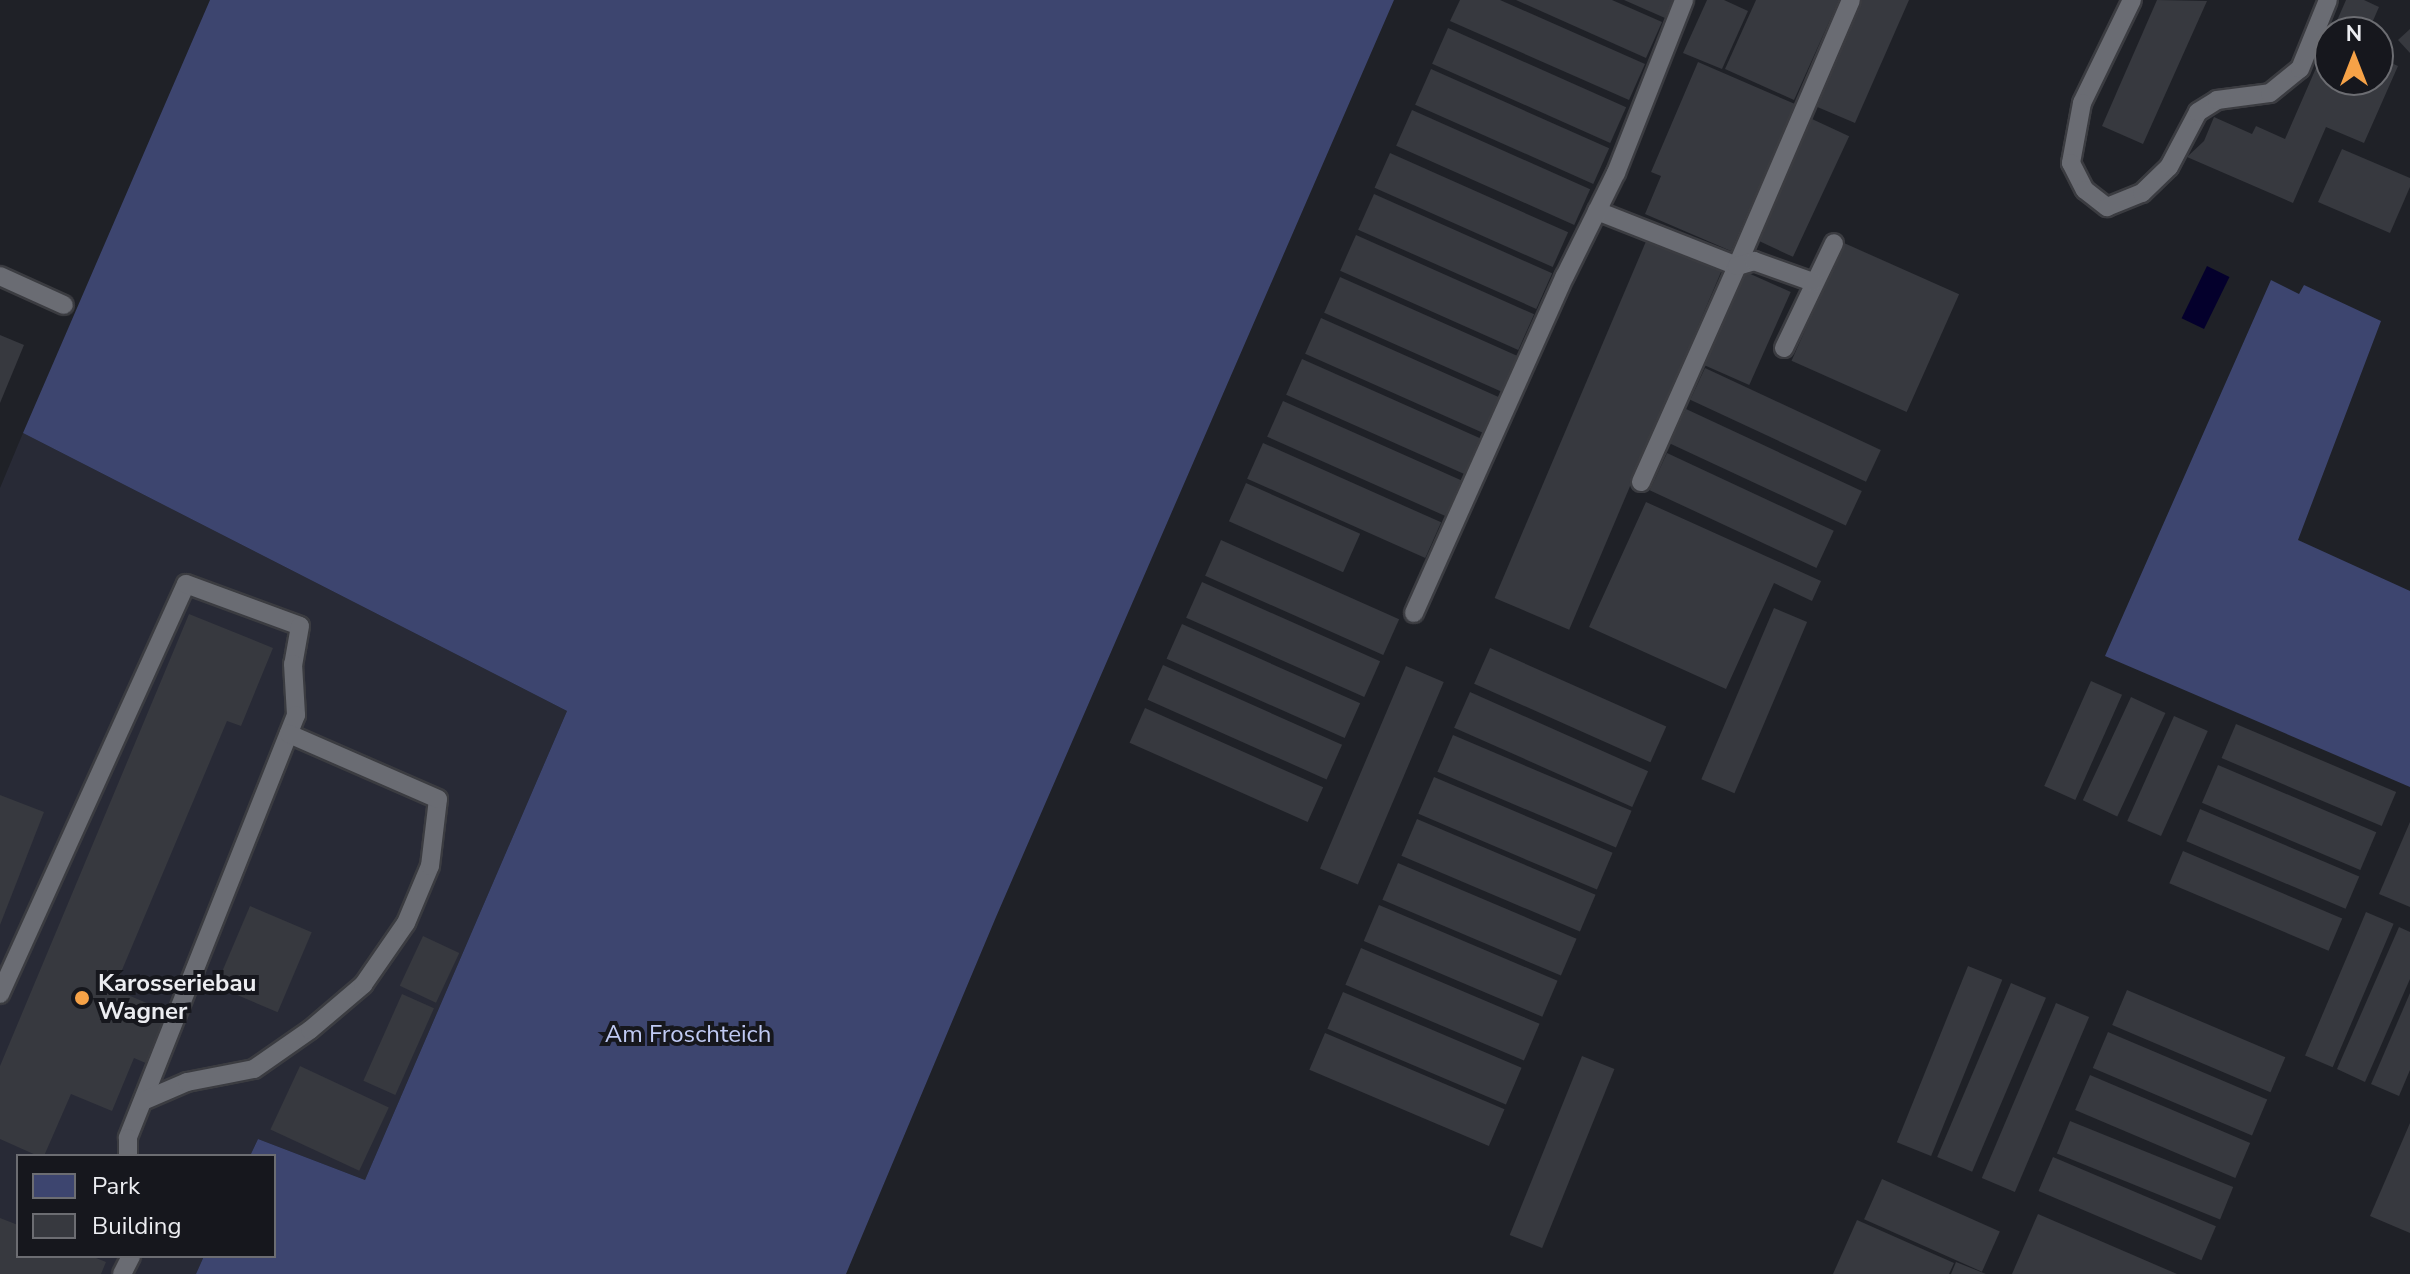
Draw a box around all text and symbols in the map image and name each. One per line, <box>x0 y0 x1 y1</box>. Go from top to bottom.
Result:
north arrow <box>2314 16 2394 96</box>
text: N <box>2346 19 2362 49</box>
place label: Karosseriebau Wagner <box>98 970 256 1026</box>
marker: Karosseriebau Wagner <box>73 989 91 1007</box>
park label: Am Froschteich <box>605 1021 771 1049</box>
legend <box>16 1154 276 1258</box>
text: Park <box>92 1170 140 1202</box>
text: Building <box>92 1210 182 1242</box>

